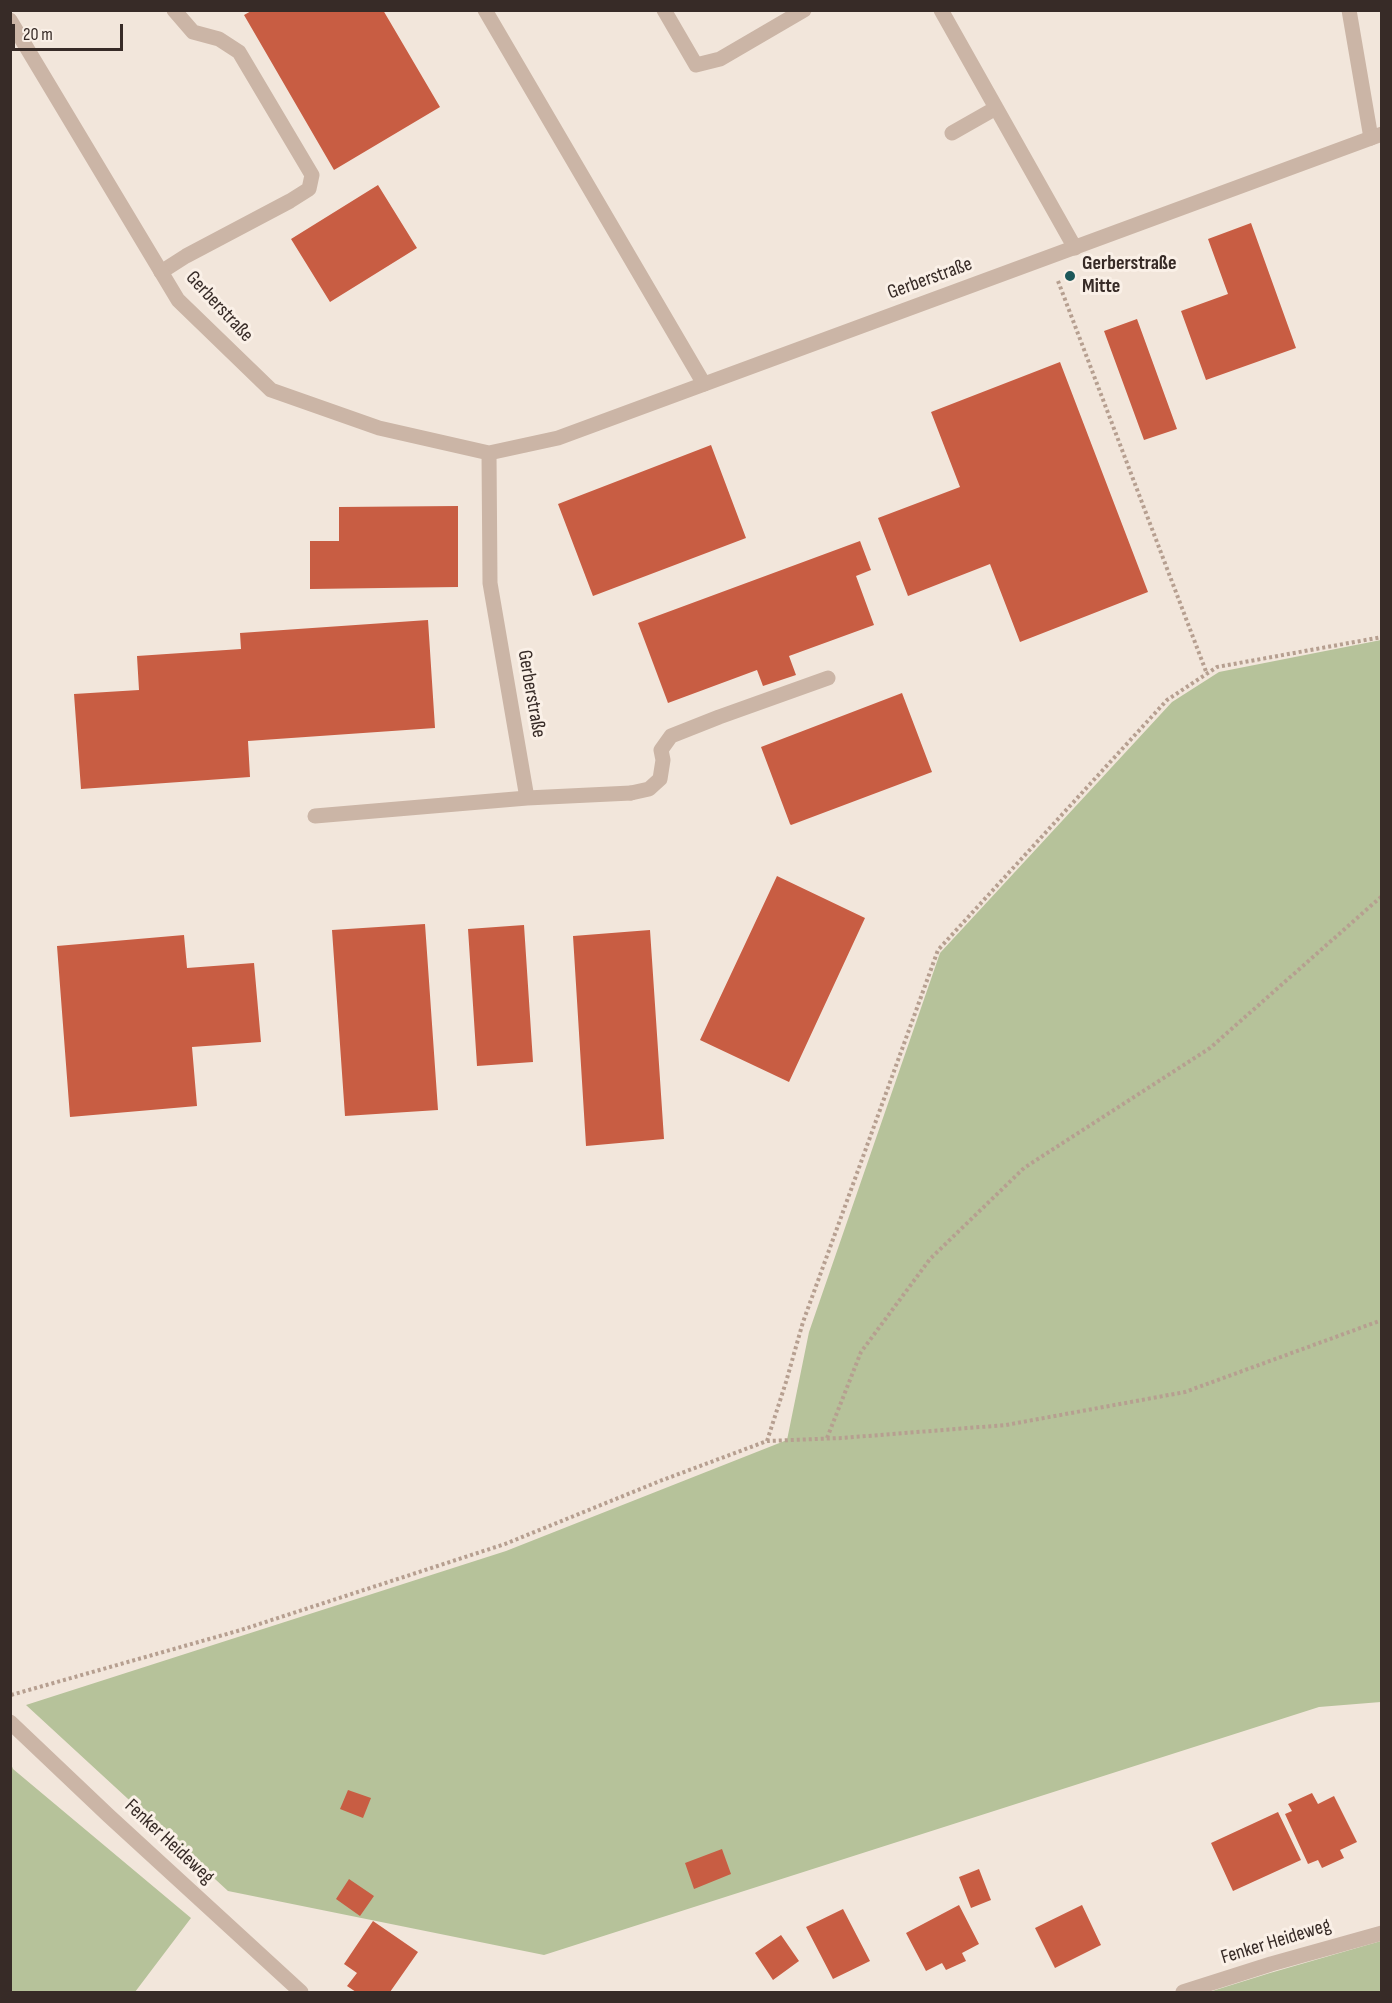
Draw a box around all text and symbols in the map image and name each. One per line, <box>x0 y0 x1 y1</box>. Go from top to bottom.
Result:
scale bar <box>15 12 126 50</box>
text: 20 m <box>23 24 53 45</box>
place label: Gerberstraße Mitte <box>1082 252 1177 299</box>
street label: Gerberstraße <box>884 253 976 305</box>
street label: Gerberstraße <box>180 266 258 348</box>
marker: Gerberstraße Mitte <box>1063 269 1077 283</box>
street label: Gerberstraße <box>512 648 550 740</box>
street label: Fenker Heideweg <box>119 1794 219 1890</box>
street label: Fenker Heideweg <box>1218 1914 1334 1970</box>

